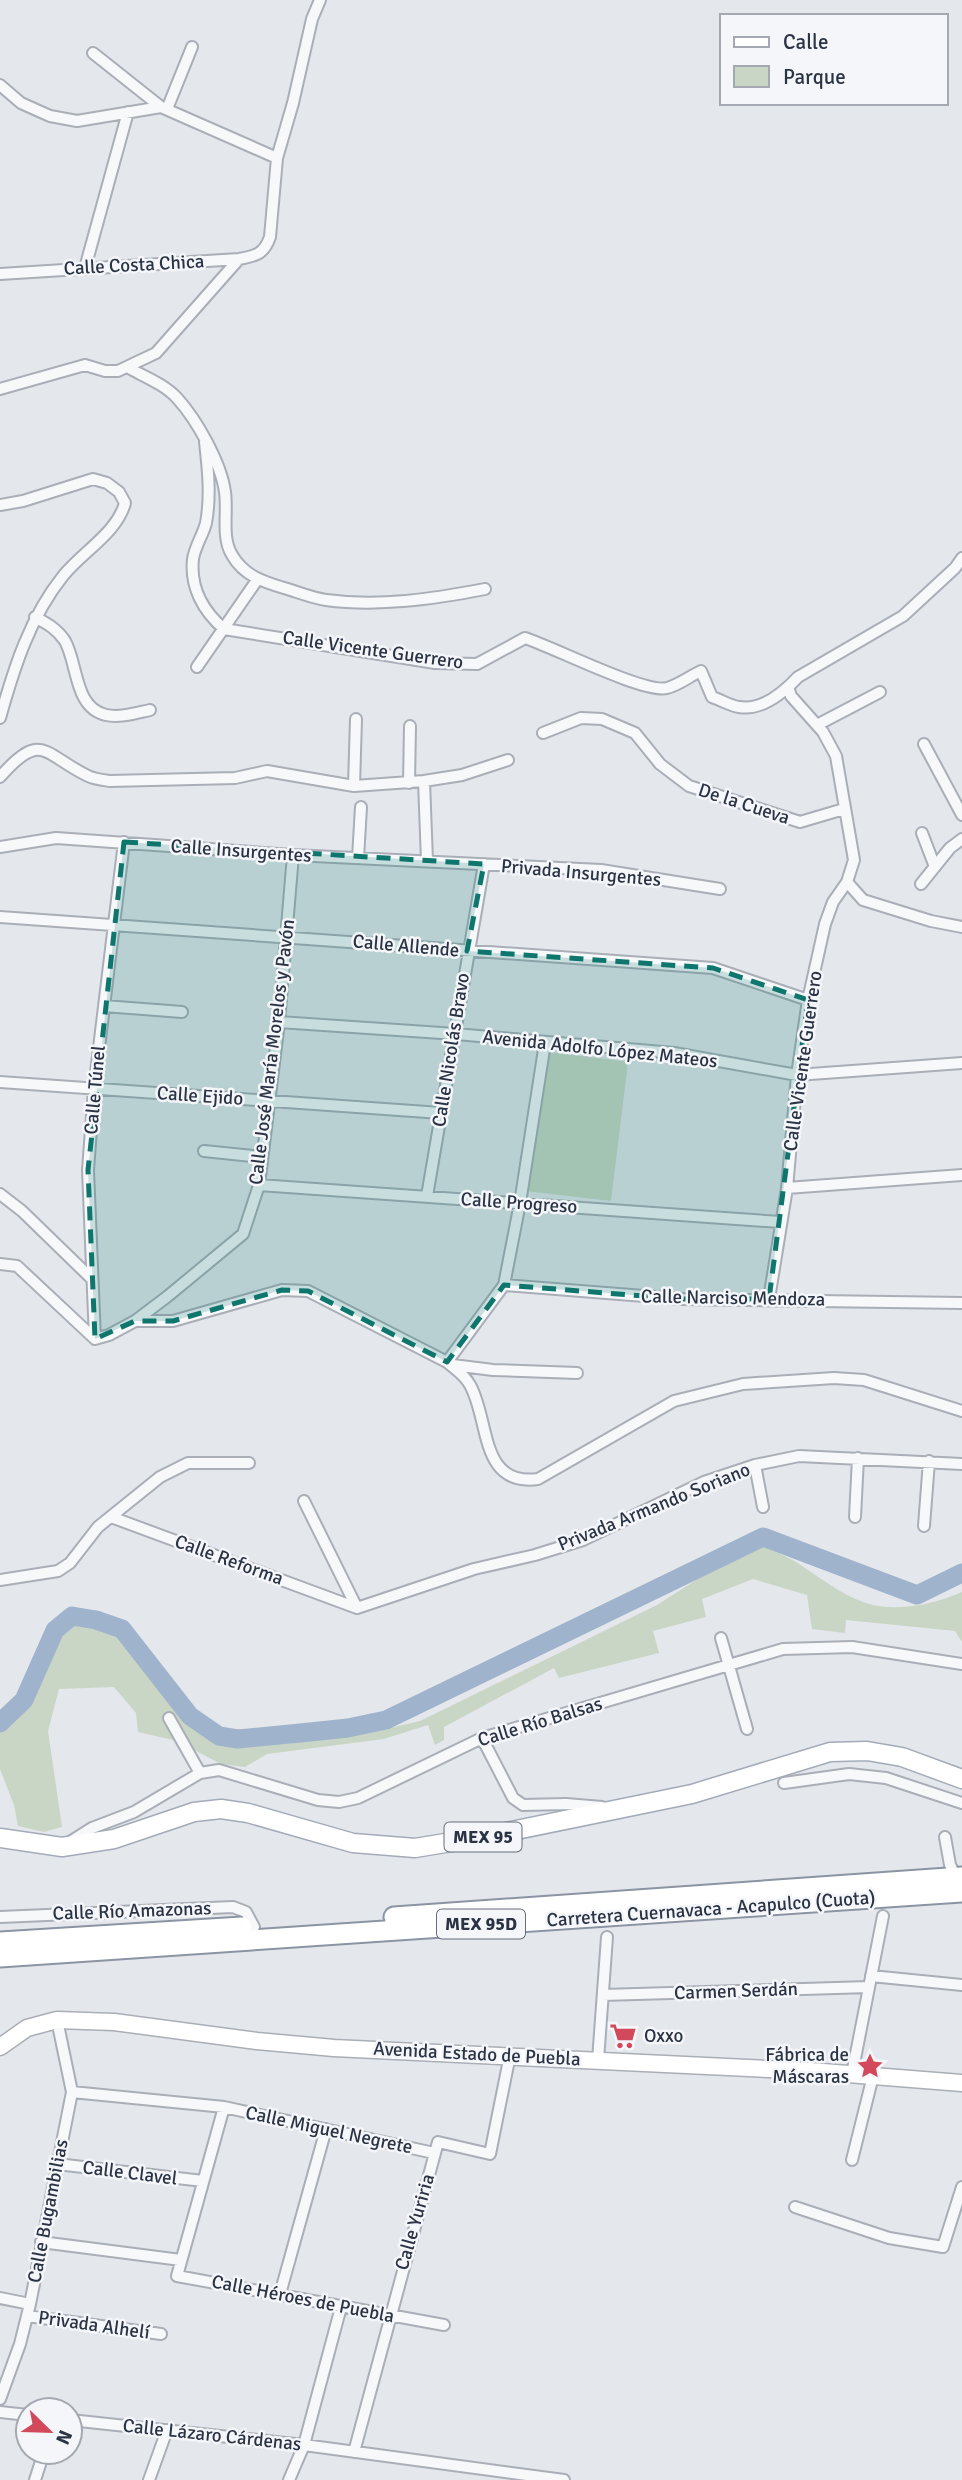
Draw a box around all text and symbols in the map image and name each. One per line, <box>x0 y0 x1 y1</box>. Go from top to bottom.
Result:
legend <box>720 14 948 105</box>
text: Calle <box>783 29 829 55</box>
text: Parque <box>783 64 846 90</box>
street label: Calle Costa Chica <box>63 249 205 281</box>
street label: Calle Vicente Guerrero <box>281 625 465 675</box>
street label: De la Cueva <box>695 778 793 830</box>
street label: Calle Insurgentes <box>170 834 312 868</box>
street label: Privada Insurgentes <box>500 854 662 892</box>
street label: Calle José María Morelos y Pavón <box>244 918 300 1186</box>
street label: Calle Allende <box>352 929 460 963</box>
street label: Calle Vicente Guerrero <box>778 969 828 1153</box>
street label: Calle Nicolás Bravo <box>427 971 475 1129</box>
street label: Avenida Adolfo López Mateos <box>481 1025 719 1073</box>
street label: Calle Túnel <box>79 1044 111 1136</box>
street label: Calle Ejido <box>156 1081 244 1111</box>
street label: Calle Progreso <box>460 1187 578 1219</box>
street label: Calle Narciso Mendoza <box>641 1284 825 1312</box>
street label: Privada Armando Soriano <box>554 1457 754 1557</box>
street label: Calle Reforma <box>171 1529 287 1591</box>
street label: Calle Río Balsas <box>475 1692 605 1752</box>
road number: MEX 95 <box>444 1823 522 1852</box>
street label: Carretera Cuernavaca - Acapulco (Cuota) <box>546 1886 876 1932</box>
street label: Calle Río Amazonas <box>52 1896 212 1926</box>
road number: MEX 95D <box>437 1910 525 1938</box>
street label: Carmen Serdán <box>674 1977 798 2005</box>
supermarket icon: Oxxo <box>608 2021 638 2051</box>
place label: Oxxo <box>644 2024 683 2048</box>
street label: Avenida Estado de Puebla <box>373 2037 581 2071</box>
place label: Fábrica de Máscaras <box>765 2043 849 2089</box>
place icon: Fábrica de Máscaras <box>855 2051 885 2081</box>
street label: Calle Miguel Negrete <box>243 2101 415 2159</box>
street label: Calle Bugambilias <box>22 2137 74 2285</box>
street label: Calle Clavel <box>81 2155 179 2191</box>
street label: Calle Yuriria <box>390 2171 440 2273</box>
street label: Calle Héroes de Puebla <box>210 2270 396 2328</box>
street label: Privada Alhelí <box>37 2305 152 2345</box>
north arrow <box>14 2396 84 2466</box>
street label: Calle Lázaro Cárdenas <box>122 2414 302 2456</box>
text: N <box>50 2426 77 2448</box>

